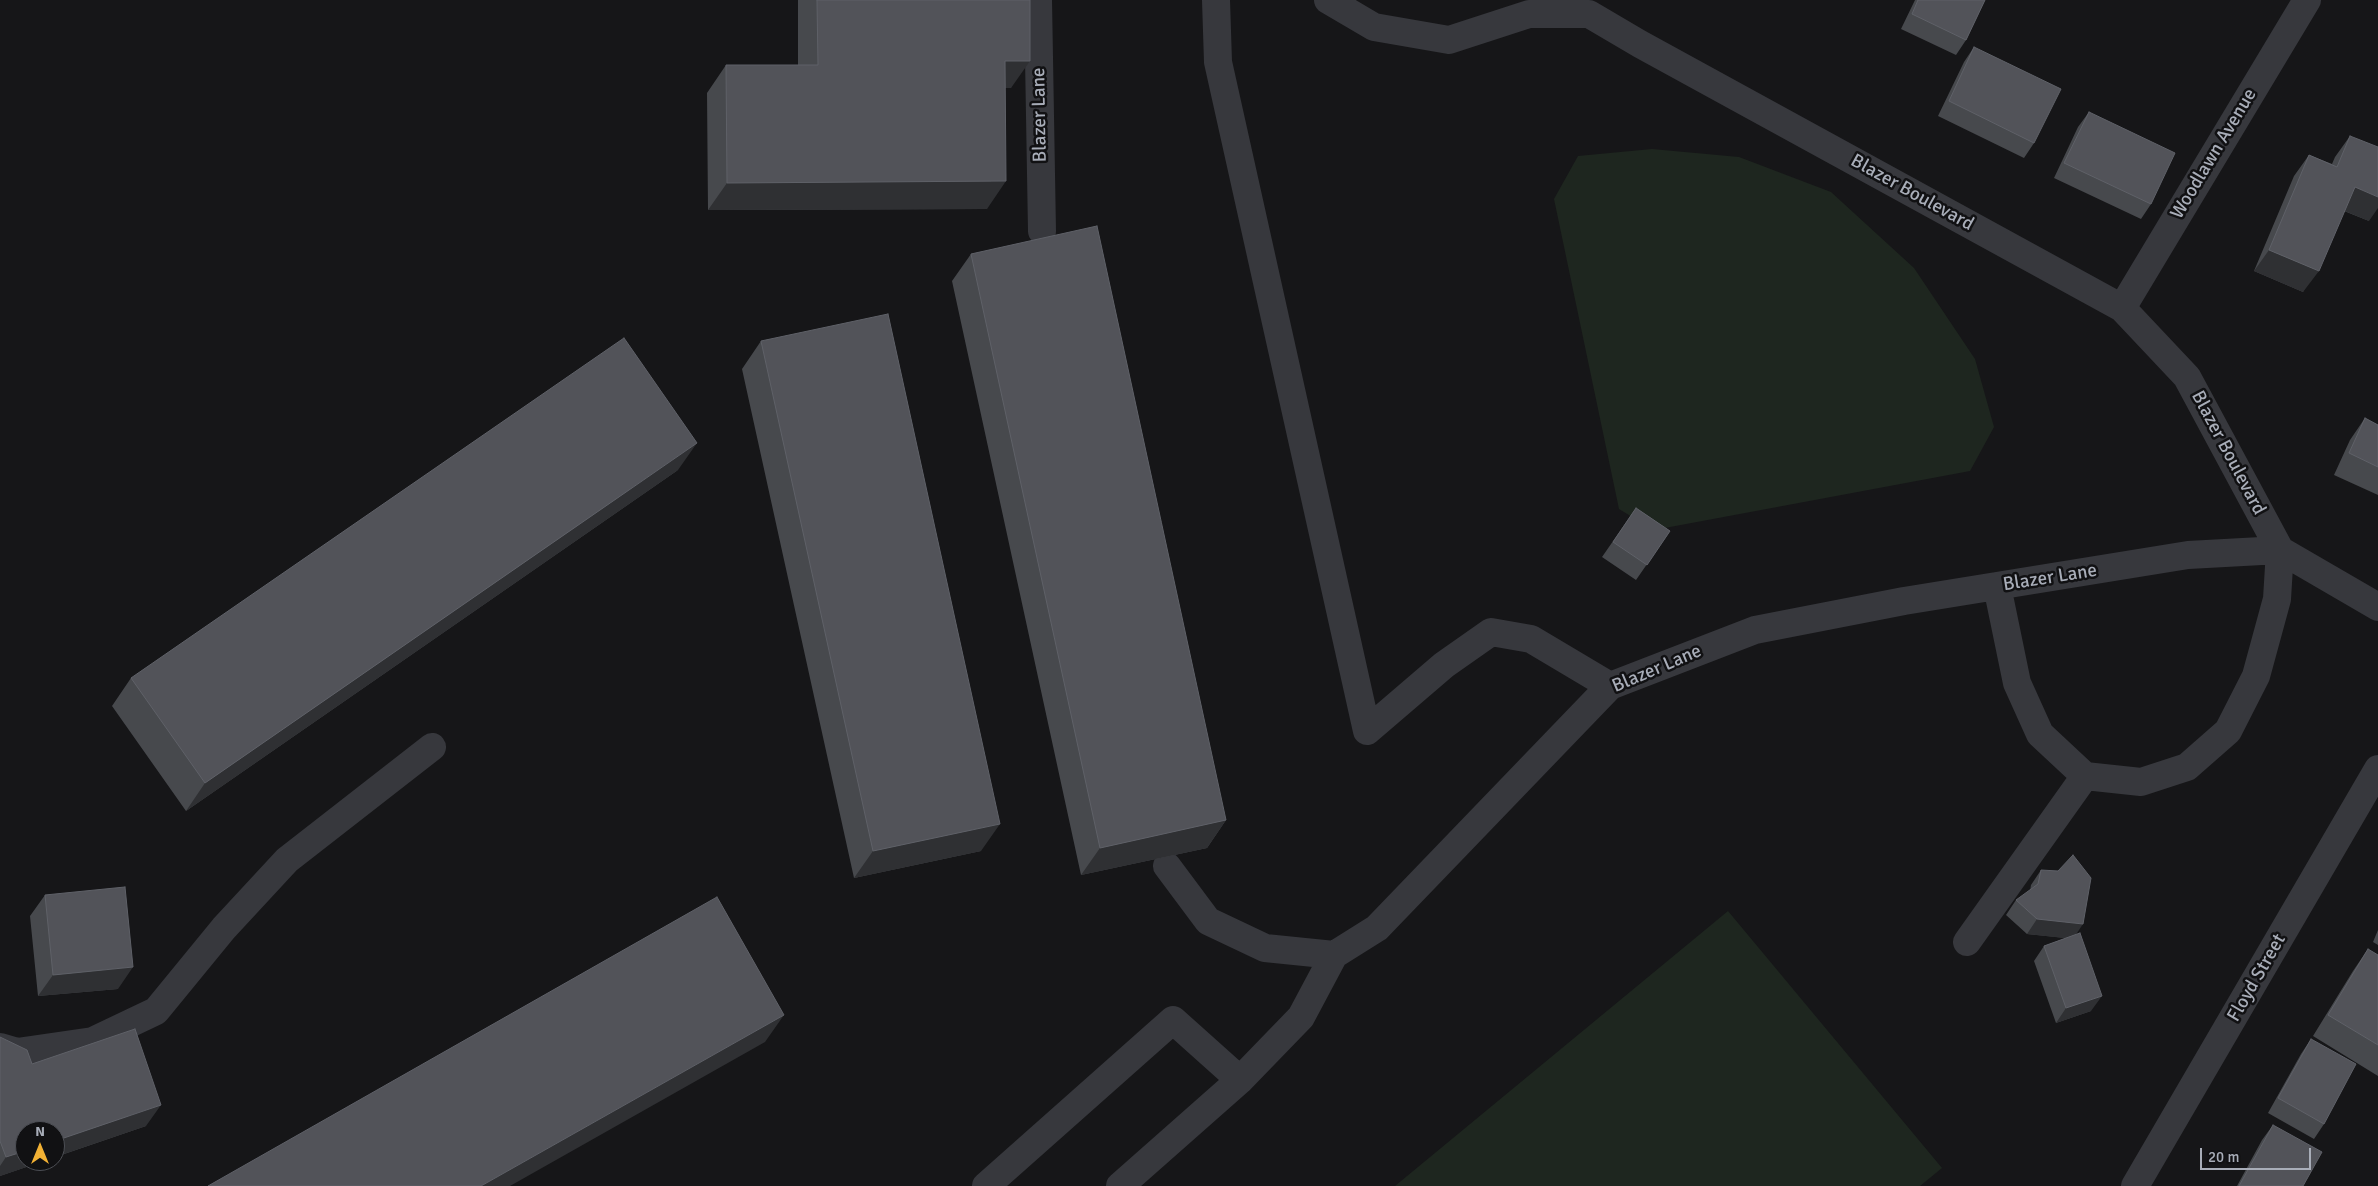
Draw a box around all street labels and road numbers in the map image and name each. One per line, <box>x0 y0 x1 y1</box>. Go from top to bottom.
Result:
street label: Blazer Lane <box>1028 67 1052 163</box>
street label: Woodlawn Avenue <box>2166 85 2262 223</box>
street label: Blazer Boulevard <box>1846 150 1978 236</box>
street label: Blazer Boulevard <box>2186 387 2270 519</box>
street label: Blazer Lane <box>2001 559 2099 597</box>
street label: Blazer Lane <box>1609 640 1705 698</box>
street label: Floyd Street <box>2223 930 2291 1026</box>

